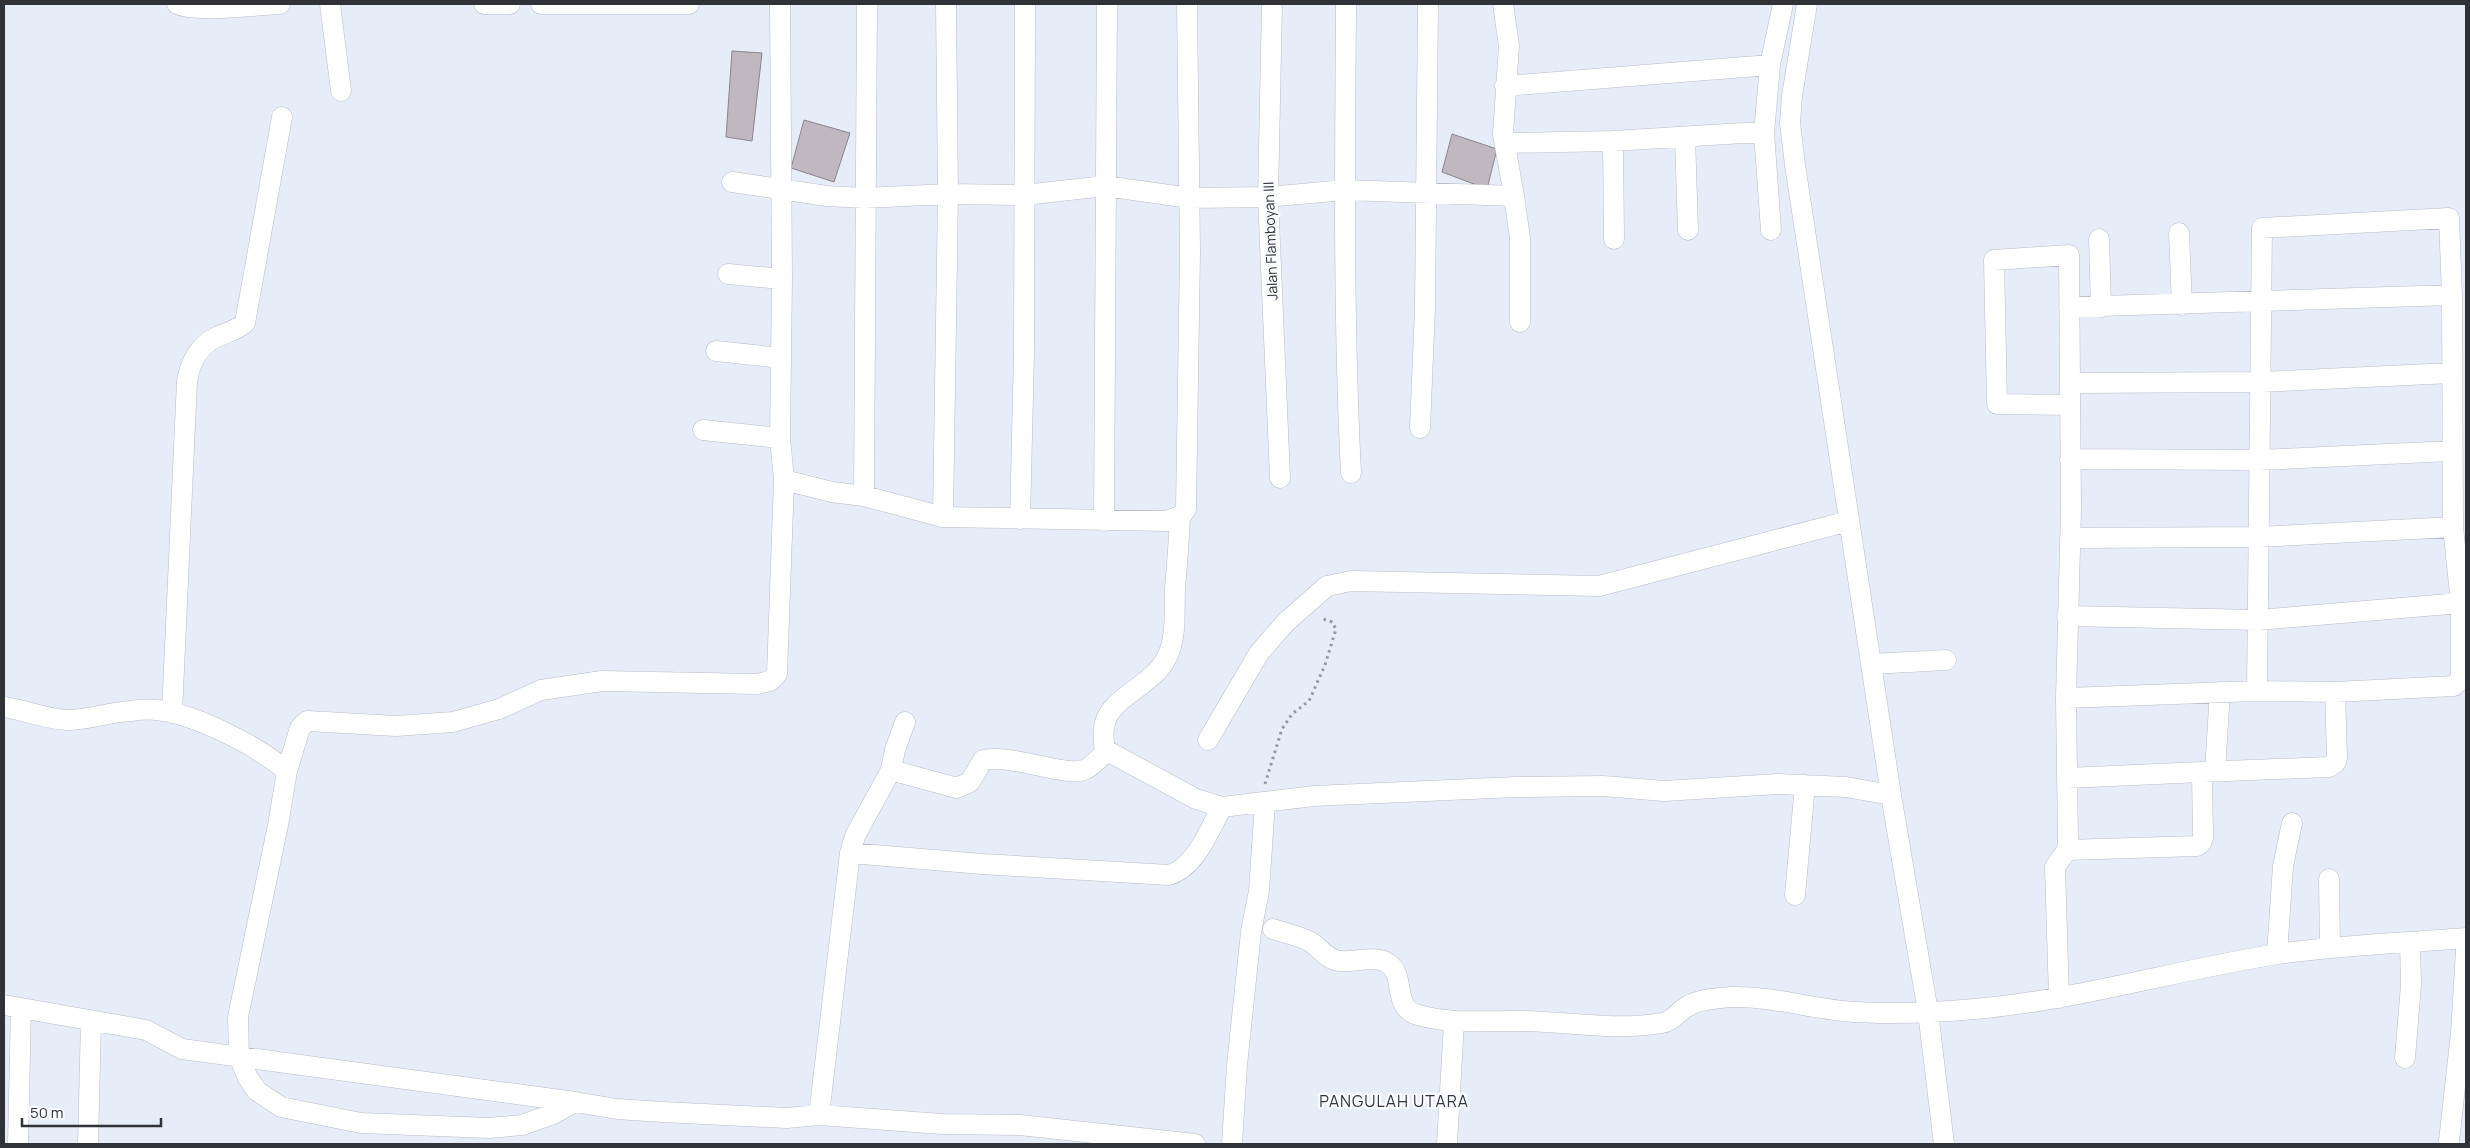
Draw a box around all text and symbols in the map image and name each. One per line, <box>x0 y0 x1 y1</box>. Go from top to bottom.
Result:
street label: Jalan Flamboyan III <box>1258 181 1282 301</box>
district label: PANGULAH UTARA <box>1319 1090 1469 1112</box>
scale bar <box>22 1096 161 1128</box>
text: 50 m <box>30 1102 64 1123</box>

